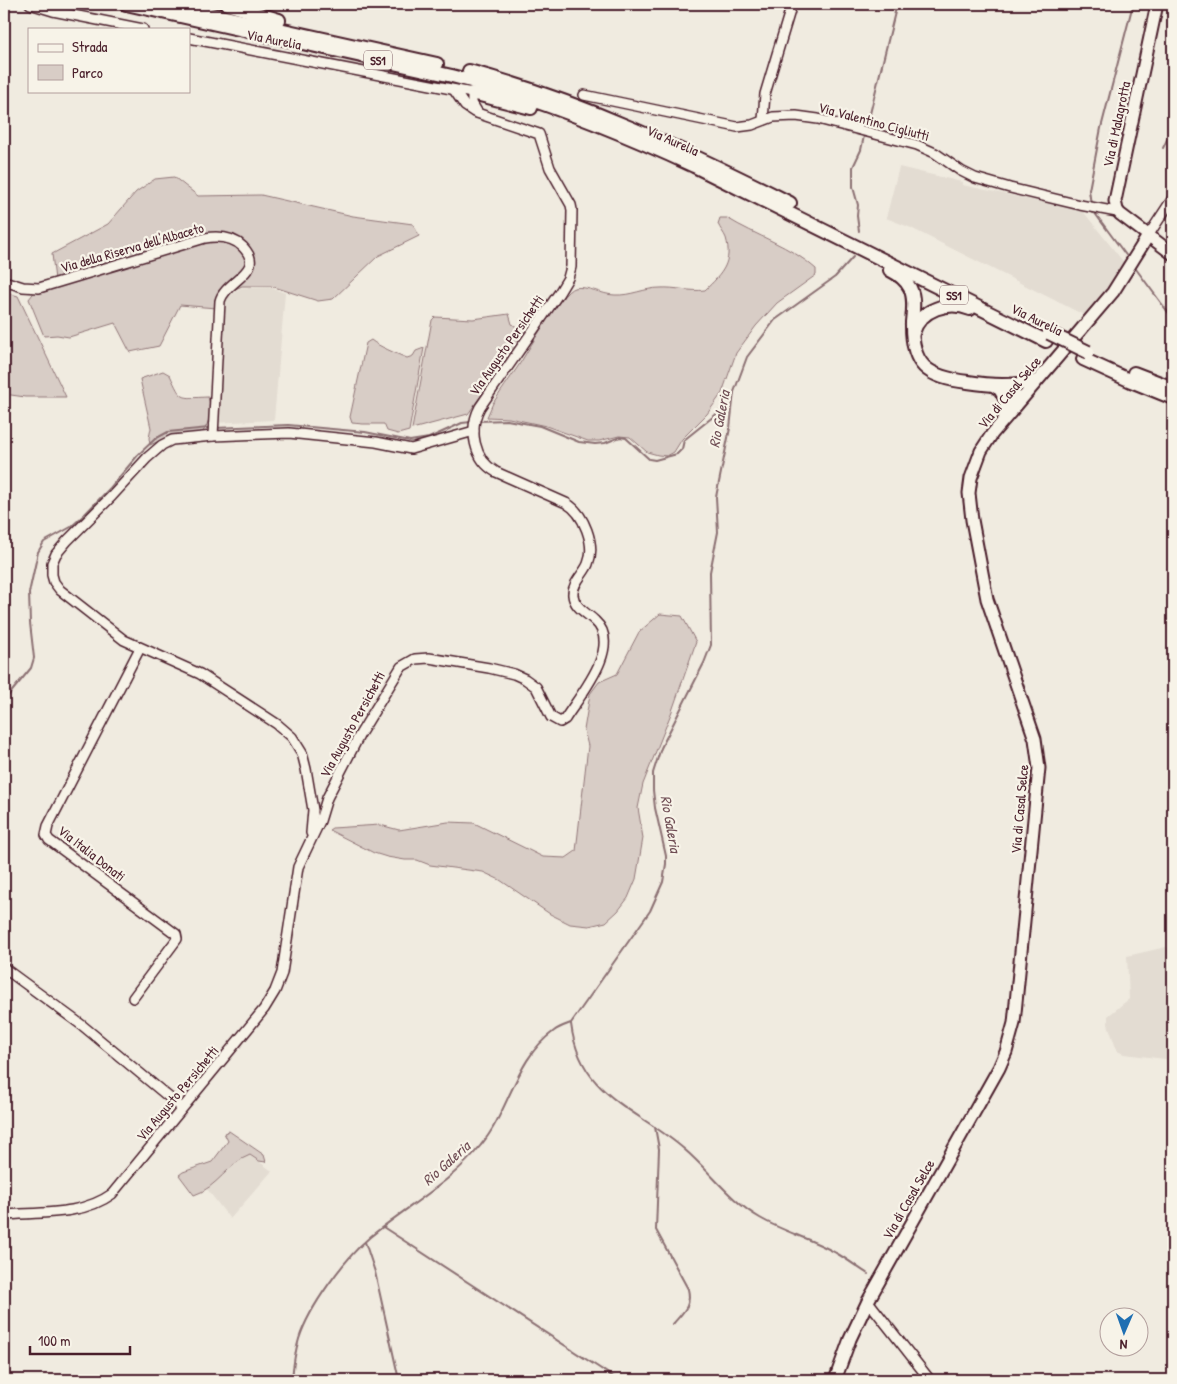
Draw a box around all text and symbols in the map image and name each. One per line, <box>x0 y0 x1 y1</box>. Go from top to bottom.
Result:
street label: Via Aurelia <box>245 24 304 54</box>
legend <box>28 28 190 92</box>
text: Strada <box>72 36 108 57</box>
road number: SS1 <box>364 50 392 70</box>
text: Parco <box>72 62 103 83</box>
street label: Via di Malagrotta <box>1098 79 1135 169</box>
street label: Via Valentino Cigliutti <box>816 97 932 146</box>
street label: Via Aurelia <box>644 120 703 160</box>
street label: Via della Riserva dell'Albaceto <box>58 217 206 277</box>
road number: SS1 <box>940 286 968 304</box>
street label: Via Augusto Persichetti <box>464 291 549 400</box>
street label: Via Aurelia <box>1008 298 1067 340</box>
street label: Via di Casal Selce <box>973 351 1045 432</box>
water label: Rio Galeria <box>703 387 735 449</box>
street label: Via Augusto Persichetti <box>315 667 390 781</box>
street label: Via di Casal Selce <box>1006 763 1032 854</box>
water label: Rio Galeria <box>656 794 687 856</box>
street label: Via Italia Donati <box>54 821 130 885</box>
street label: Via Augusto Persichetti <box>132 1041 223 1145</box>
water label: Rio Galeria <box>418 1134 476 1190</box>
street label: Via di Casal Selce <box>877 1155 939 1242</box>
north arrow <box>1100 1306 1150 1356</box>
scale bar <box>30 1324 130 1356</box>
text: 100 m <box>38 1330 71 1351</box>
text: N <box>1119 1336 1128 1355</box>

